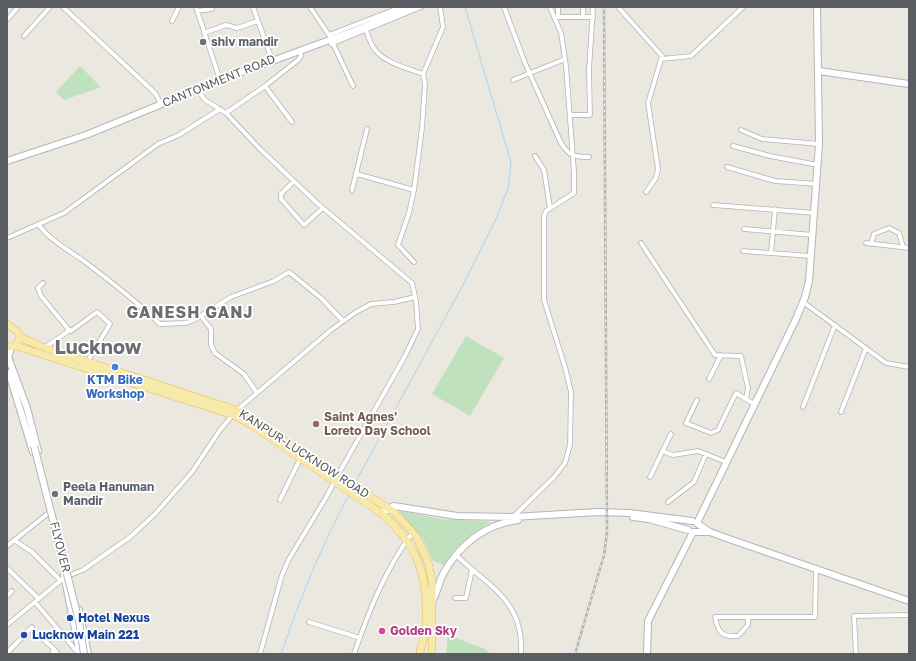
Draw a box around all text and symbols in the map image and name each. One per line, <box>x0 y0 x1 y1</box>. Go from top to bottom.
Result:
place label: shiv mandir <box>211 35 279 49</box>
marker: shiv mandir <box>198 37 208 47</box>
street label: CANTONMENT ROAD <box>160 52 278 110</box>
district label: GANESH GANJ <box>127 303 253 323</box>
district label: Lucknow <box>55 336 141 360</box>
marker: KTM Bike Workshop <box>110 362 120 372</box>
place label: KTM Bike Workshop <box>86 373 144 401</box>
street label: KANPUR-LUCKNOW ROAD <box>236 406 372 502</box>
place label: Saint Agnes' Loreto Day School <box>324 410 431 438</box>
marker: Saint Agnes' Loreto Day School <box>311 419 321 429</box>
place label: Peela Hanuman Mandir <box>63 480 154 508</box>
marker: Peela Hanuman Mandir <box>50 489 60 499</box>
street label: FLYOVER <box>47 520 73 574</box>
place label: Hotel Nexus <box>78 611 150 625</box>
marker: Hotel Nexus <box>65 613 75 623</box>
place label: Golden Sky <box>390 624 457 638</box>
marker: Golden Sky <box>377 626 387 636</box>
place label: Lucknow Main 221 <box>32 628 139 642</box>
marker: Lucknow Main 221 <box>19 630 29 640</box>

